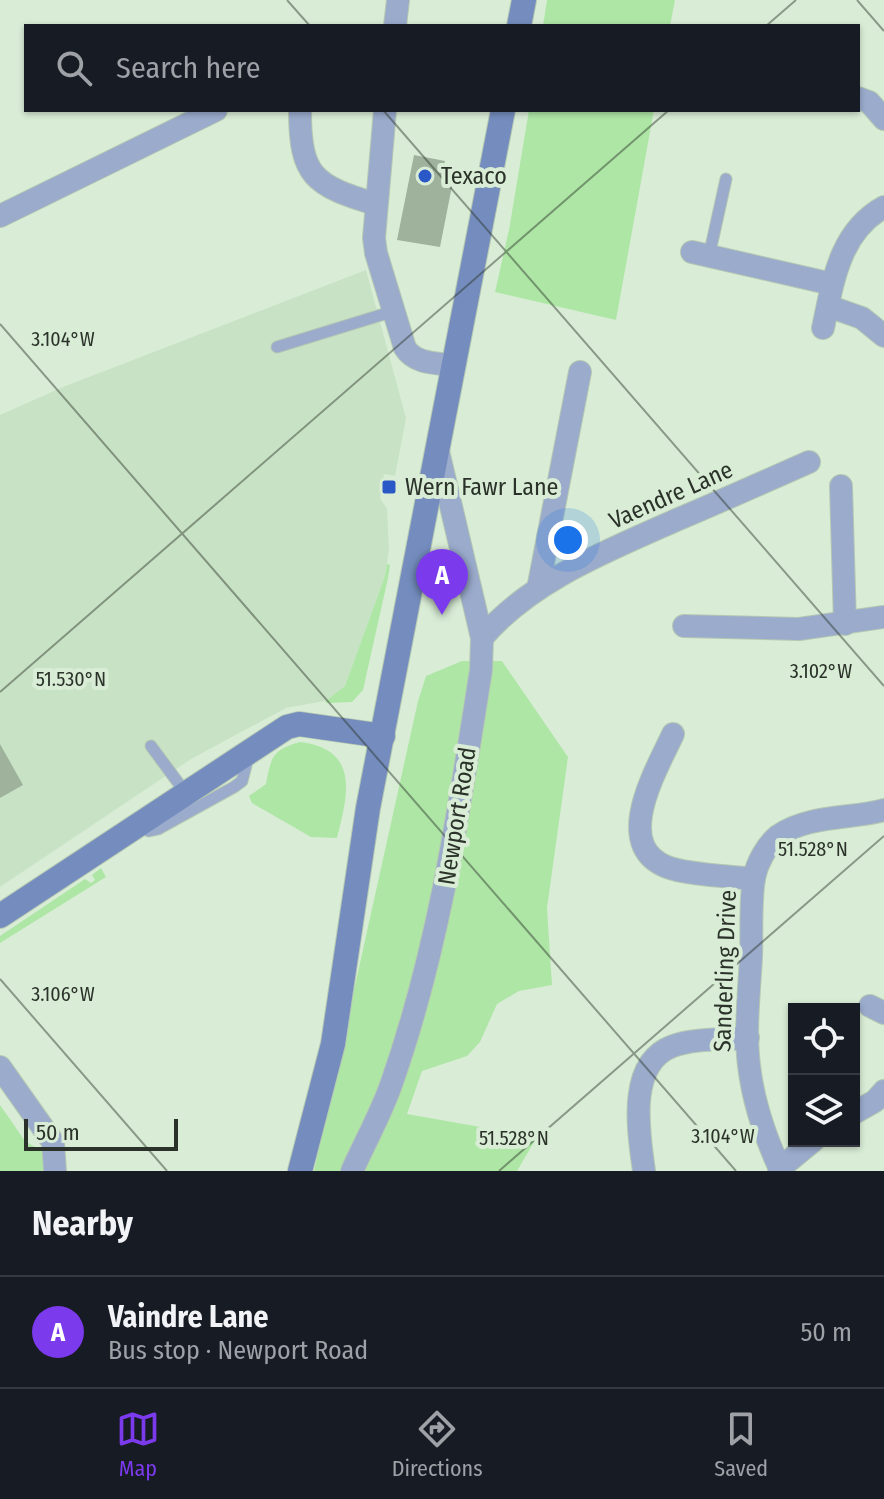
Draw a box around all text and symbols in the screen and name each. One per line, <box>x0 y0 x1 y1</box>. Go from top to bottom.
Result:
search box <box>24 24 860 112</box>
icon: search <box>52 46 96 90</box>
text: Search here <box>116 50 261 86</box>
place label: Texaco <box>441 162 507 190</box>
marker: Texaco <box>416 167 434 185</box>
text: 3.104°W <box>31 327 95 351</box>
street label: Vaendre Lane <box>605 455 737 535</box>
place label: Wern Fawr Lane <box>405 473 558 501</box>
marker: Wern Fawr Lane <box>380 478 398 496</box>
your location <box>548 520 588 560</box>
pin: A <box>416 549 468 615</box>
text: 3.102°W <box>790 659 852 683</box>
text: 51.530°N <box>36 667 106 691</box>
street label: Newport Road <box>432 745 482 887</box>
text: 51.528°N <box>778 837 848 861</box>
street label: Sanderling Drive <box>708 889 742 1053</box>
text: 3.106°W <box>31 982 95 1006</box>
map controls <box>788 1003 860 1147</box>
button: locate <box>788 1003 860 1075</box>
button: layers <box>788 1075 860 1147</box>
scale bar <box>24 1115 178 1151</box>
text: 50 m <box>36 1119 80 1146</box>
text: 3.104°W <box>691 1124 755 1148</box>
text: 51.528°N <box>479 1126 549 1150</box>
text: Nearby <box>32 1203 133 1244</box>
text: Vaindre Lane <box>108 1299 269 1335</box>
text: A <box>51 1317 65 1348</box>
text: 50 m <box>800 1317 852 1348</box>
text: Bus stop · Newport Road <box>108 1335 368 1366</box>
tab: Map <box>116 1407 160 1482</box>
tab: Directions <box>392 1407 483 1482</box>
tab: Saved <box>714 1407 768 1482</box>

